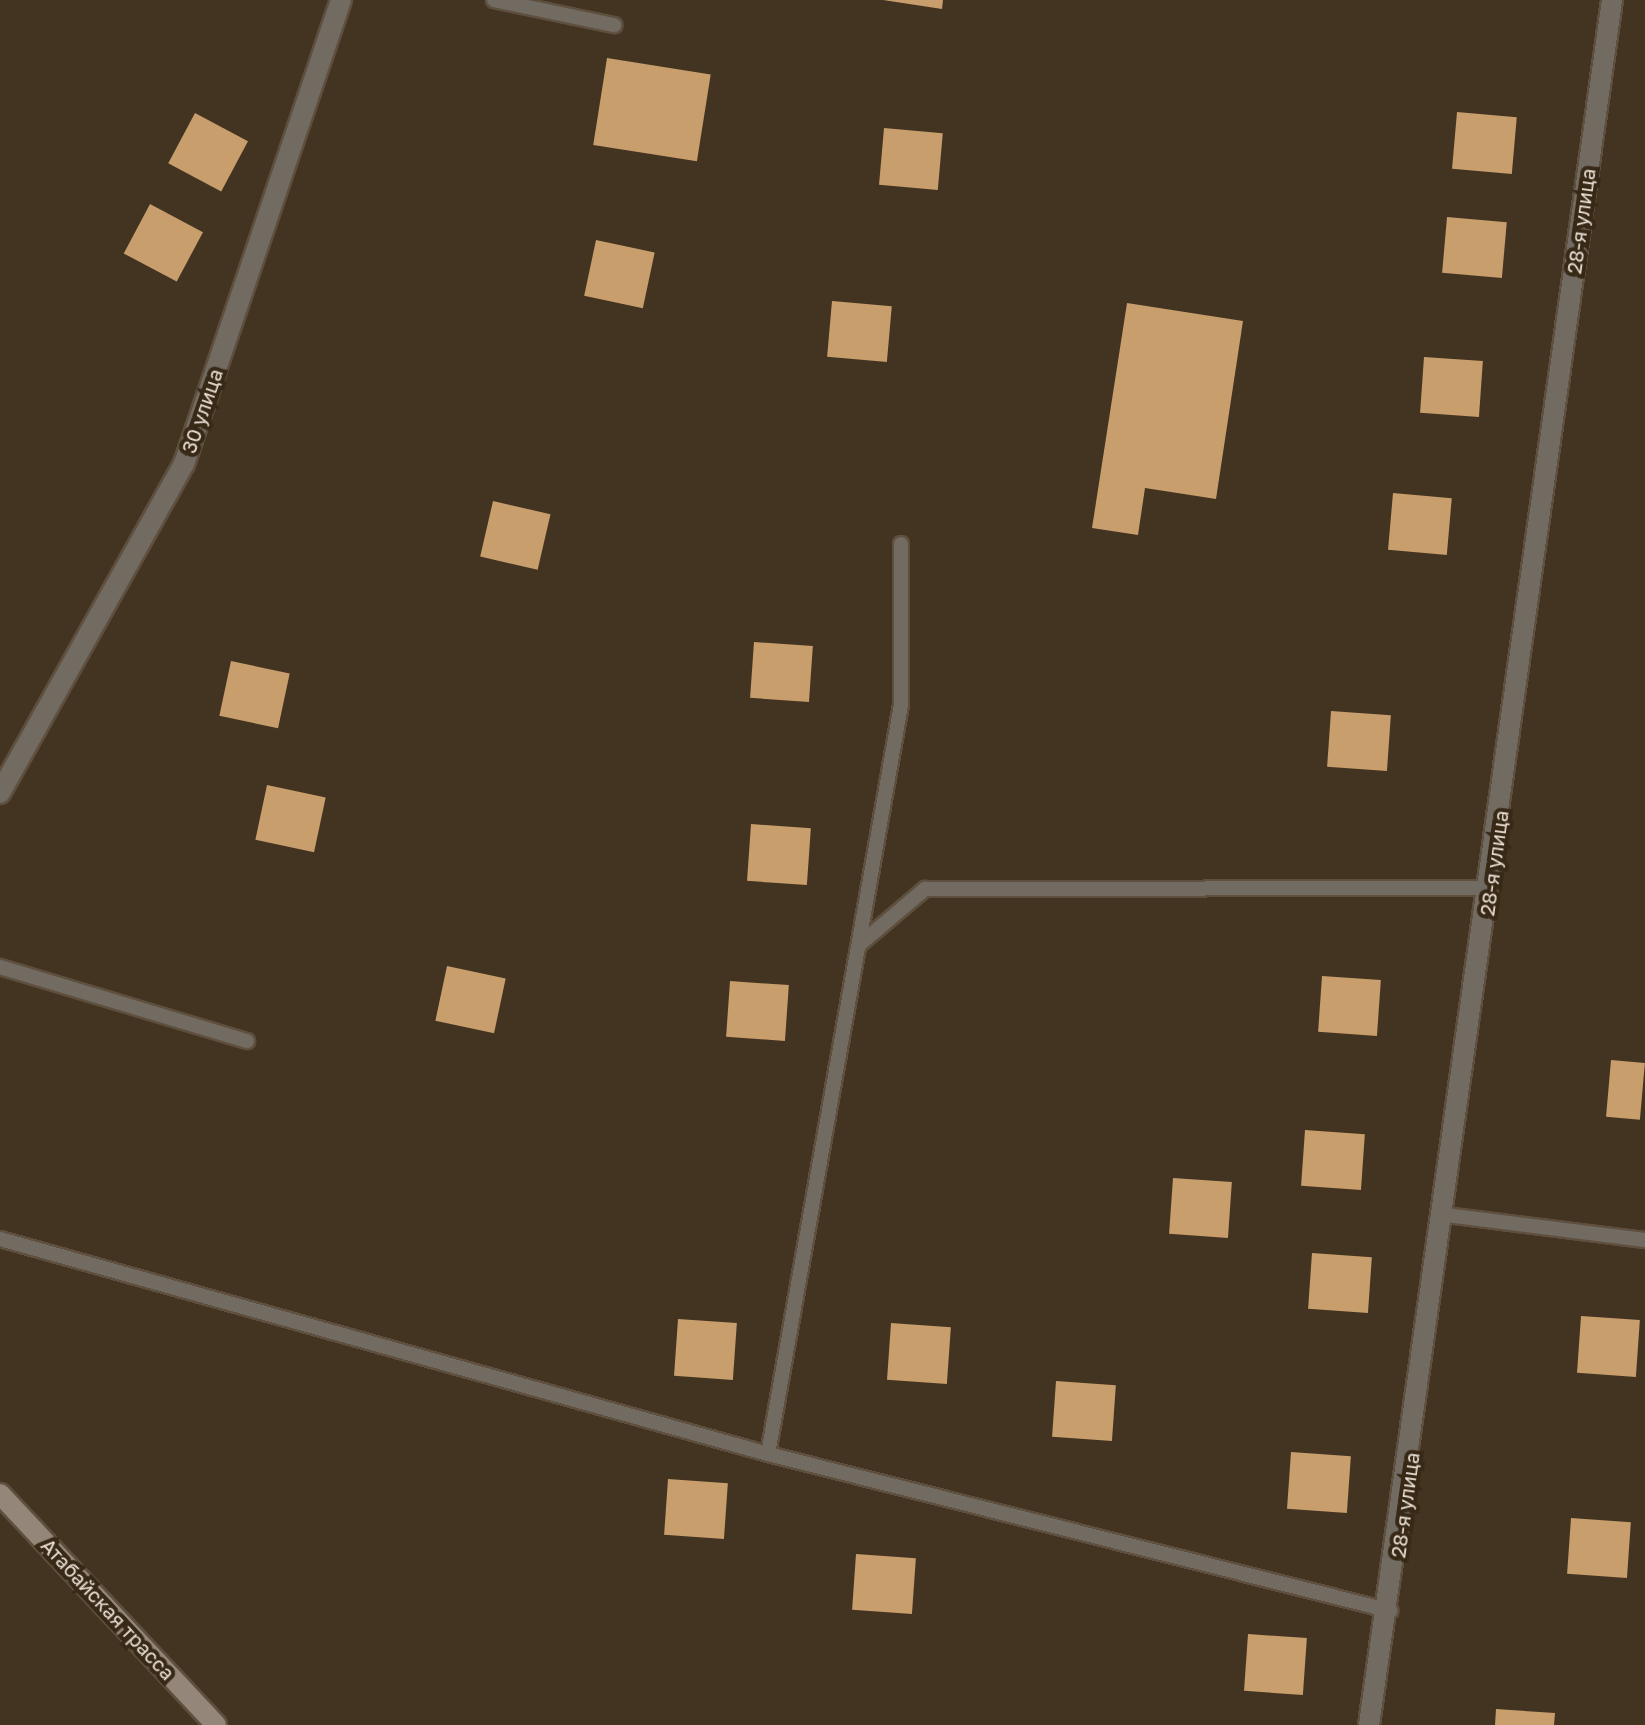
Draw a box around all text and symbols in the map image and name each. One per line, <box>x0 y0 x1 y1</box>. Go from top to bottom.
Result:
street label: 28-я улица <box>1562 167 1600 275</box>
street label: 30 улица <box>176 366 228 456</box>
street label: 28-я улица <box>1475 809 1513 917</box>
street label: 28-я улица <box>1386 1451 1424 1559</box>
street label: Атабайская трасса <box>36 1533 180 1685</box>

